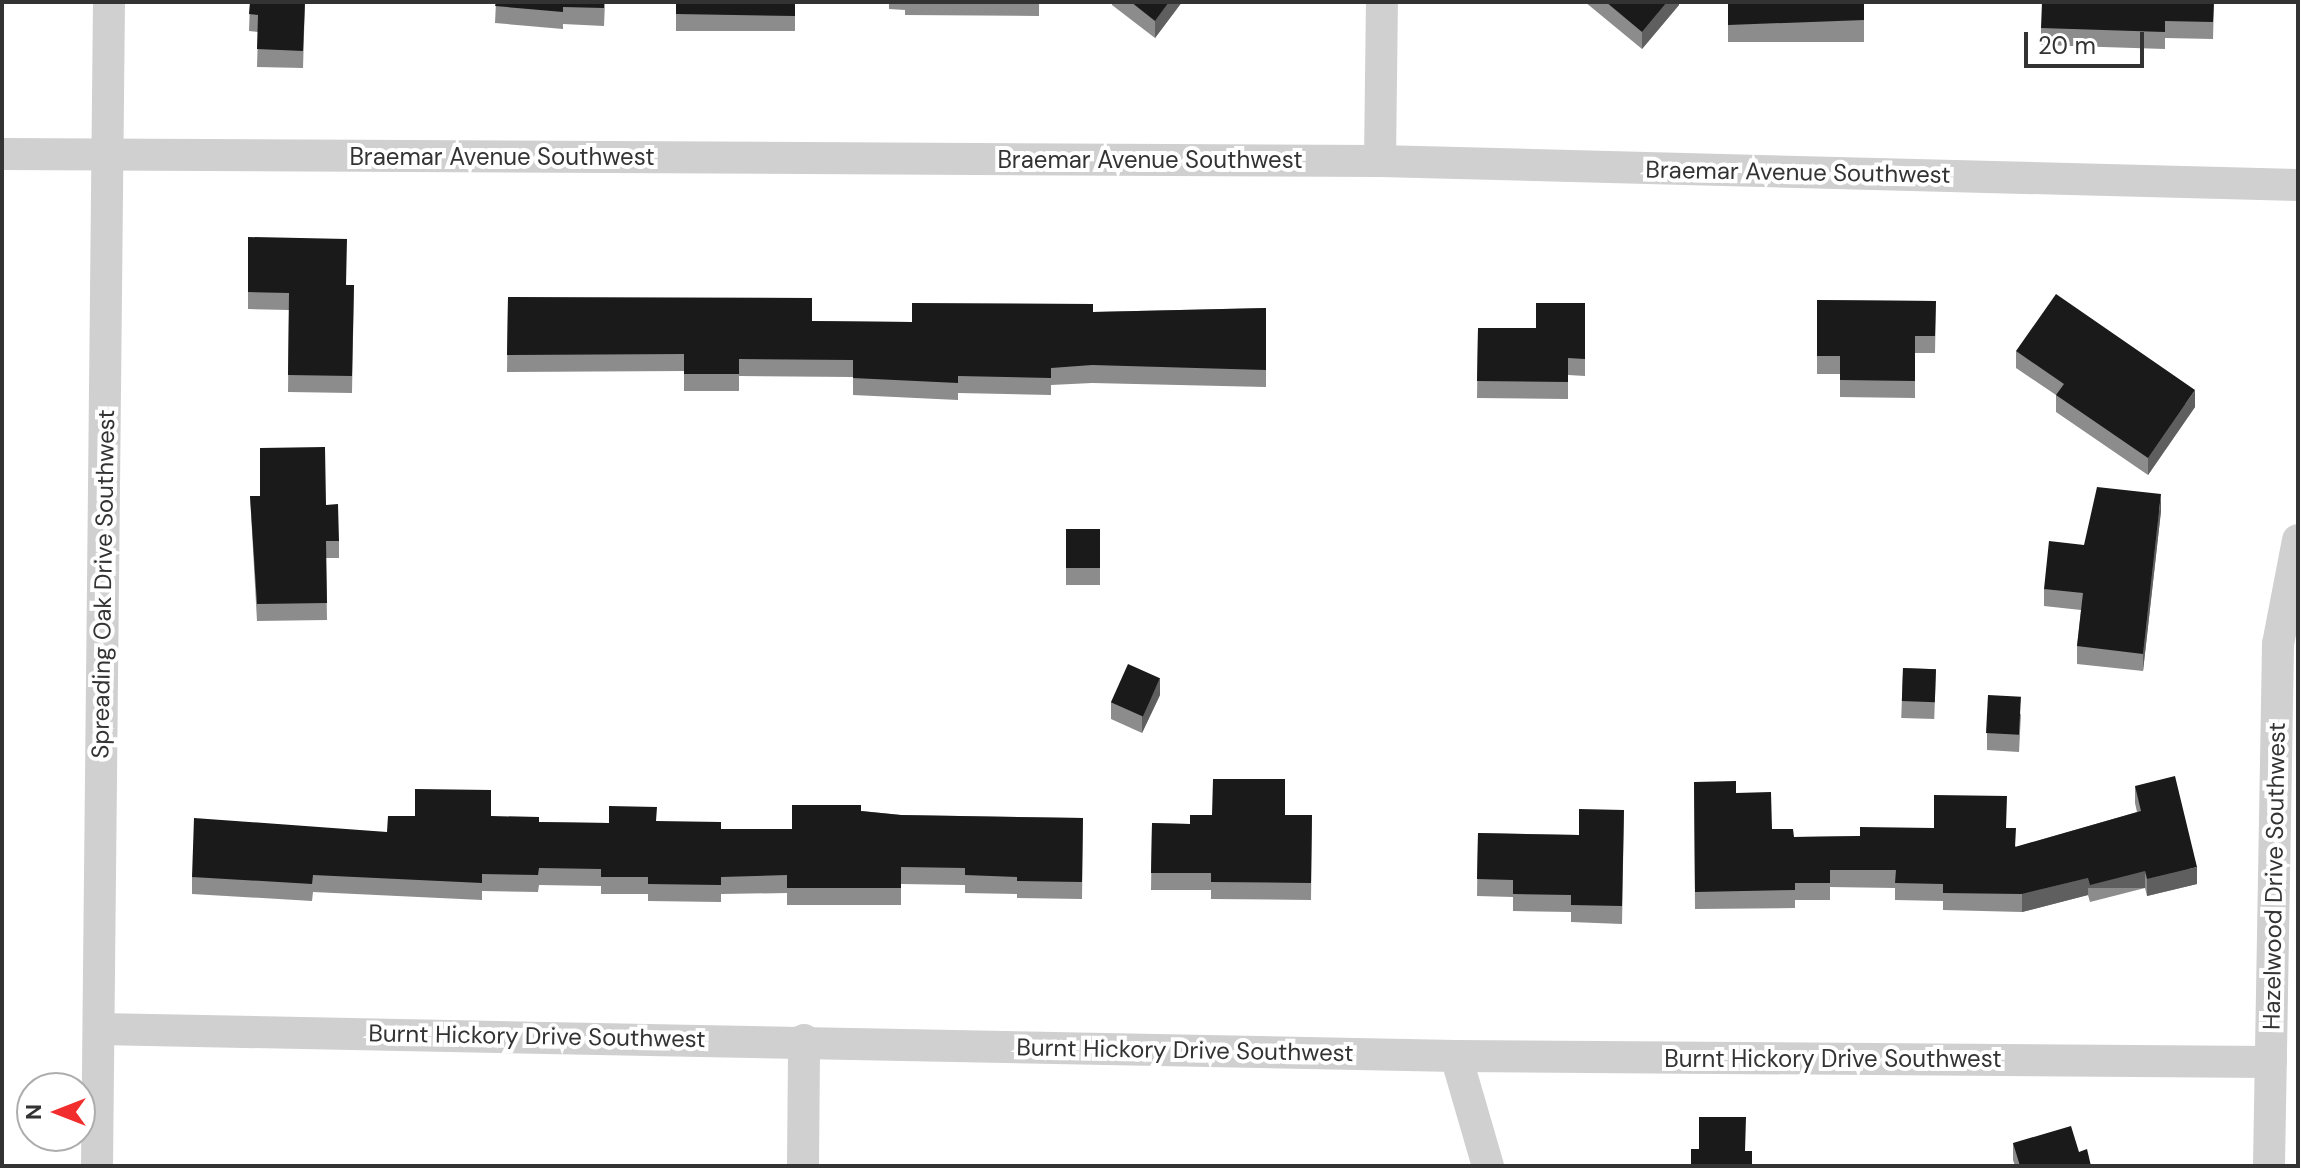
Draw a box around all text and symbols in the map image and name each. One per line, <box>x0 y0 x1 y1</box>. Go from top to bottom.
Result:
scale bar <box>2028 16 2148 66</box>
text: 20 m <box>2038 30 2096 61</box>
street label: Braemar Avenue Southwest <box>349 143 655 171</box>
street label: Braemar Avenue Southwest <box>997 146 1303 174</box>
street label: Braemar Avenue Southwest <box>1645 155 1951 189</box>
street label: Spreading Oak Drive Southwest <box>86 409 120 759</box>
street label: Hazelwood Drive Southwest <box>2257 722 2291 1030</box>
street label: Burnt Hickory Drive Southwest <box>368 1019 706 1053</box>
street label: Burnt Hickory Drive Southwest <box>1016 1033 1354 1067</box>
street label: Burnt Hickory Drive Southwest <box>1664 1045 2002 1073</box>
north arrow <box>16 1072 96 1152</box>
text: N <box>19 1104 48 1120</box>

